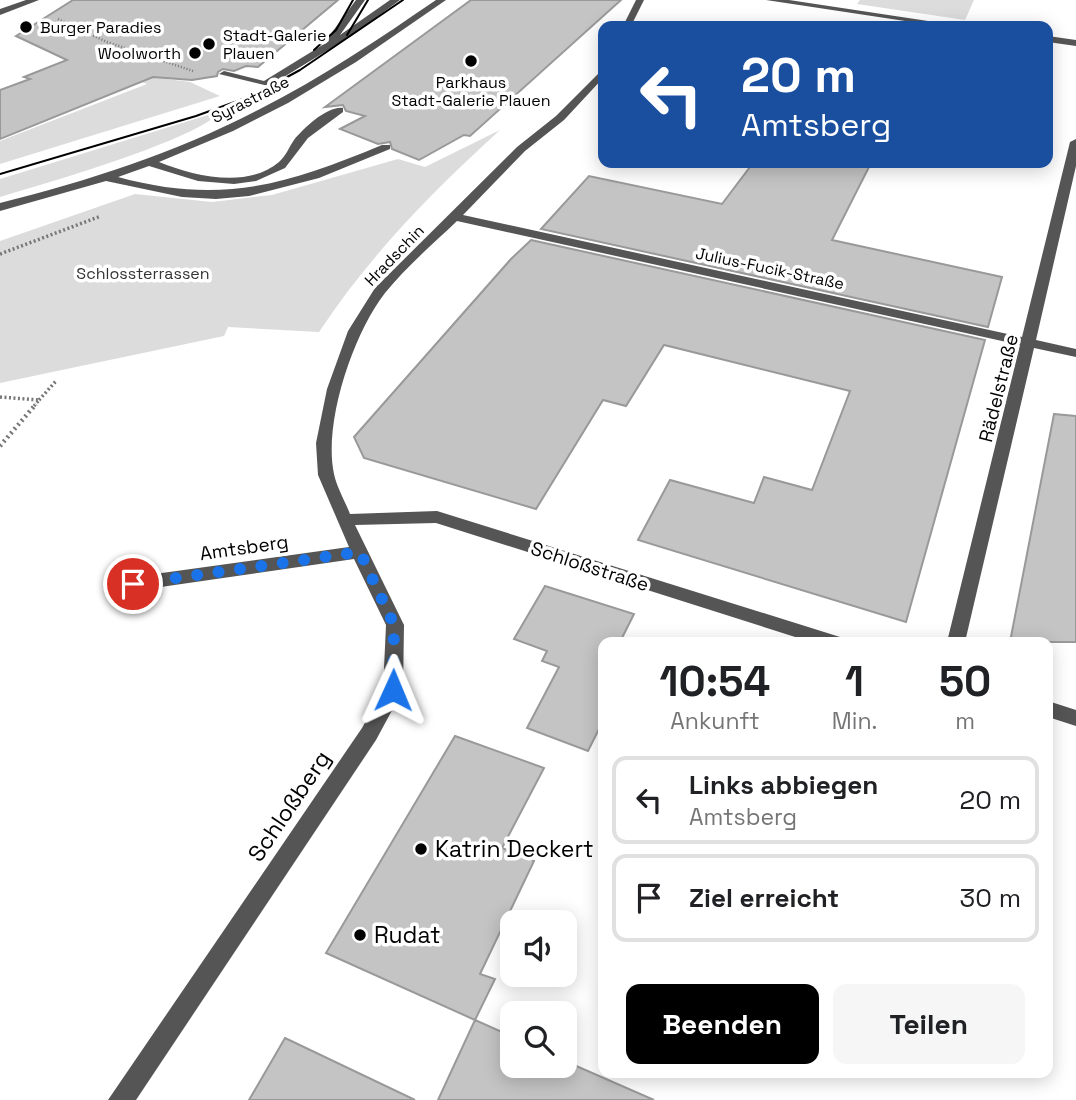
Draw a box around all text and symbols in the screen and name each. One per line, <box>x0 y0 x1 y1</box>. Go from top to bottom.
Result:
place label: Burger Paradies <box>40 17 162 38</box>
marker: Burger Paradies <box>18 19 34 35</box>
place label: Stadt-Galerie Plauen <box>223 25 326 64</box>
marker: Stadt-Galerie Plauen <box>201 36 217 52</box>
place label: Woolworth <box>98 43 181 64</box>
text: 20 m <box>741 44 856 106</box>
marker: Woolworth <box>187 45 203 61</box>
icon: left <box>626 49 717 140</box>
marker: Parkhaus Stadt-Galerie Plauen <box>463 53 479 69</box>
street label: Syrastraße <box>208 71 293 128</box>
place label: Parkhaus Stadt-Galerie Plauen <box>391 72 551 111</box>
text: Amtsberg <box>741 105 891 145</box>
street label: Hradschin <box>360 220 429 290</box>
street label: Julius-Fucik-Straße <box>694 242 846 294</box>
park label: Schlossterrassen <box>76 263 210 284</box>
street label: Rädelstraße <box>973 332 1024 445</box>
street label: Amtsberg <box>198 529 290 566</box>
street label: Schloßstraße <box>528 536 652 597</box>
pin <box>103 554 163 614</box>
icon: arrive <box>114 565 152 603</box>
position arrow <box>356 653 430 727</box>
text: 10:54 <box>660 655 770 708</box>
text: 1 <box>845 655 864 708</box>
text: 50 <box>939 655 991 708</box>
text: Ankunft <box>670 706 760 736</box>
text: Min. <box>832 706 877 736</box>
text: m <box>955 706 975 736</box>
street label: Schloßberg <box>241 745 337 867</box>
text: Links abbiegen <box>689 768 878 802</box>
icon: left <box>630 781 668 819</box>
text: 20 m <box>960 783 1021 817</box>
text: Amtsberg <box>689 802 797 832</box>
place label: Katrin Deckert <box>435 834 594 864</box>
marker: Katrin Deckert <box>413 841 429 857</box>
icon: arrive <box>630 879 668 917</box>
text: Ziel erreicht <box>689 881 839 915</box>
text: 30 m <box>960 881 1021 915</box>
map controls <box>500 910 577 1078</box>
button: sound <box>500 910 577 987</box>
place label: Rudat <box>374 920 440 950</box>
marker: Rudat <box>352 927 368 943</box>
button: Beenden <box>626 984 819 1064</box>
button: Teilen <box>833 984 1025 1064</box>
button: search <box>500 1001 577 1078</box>

